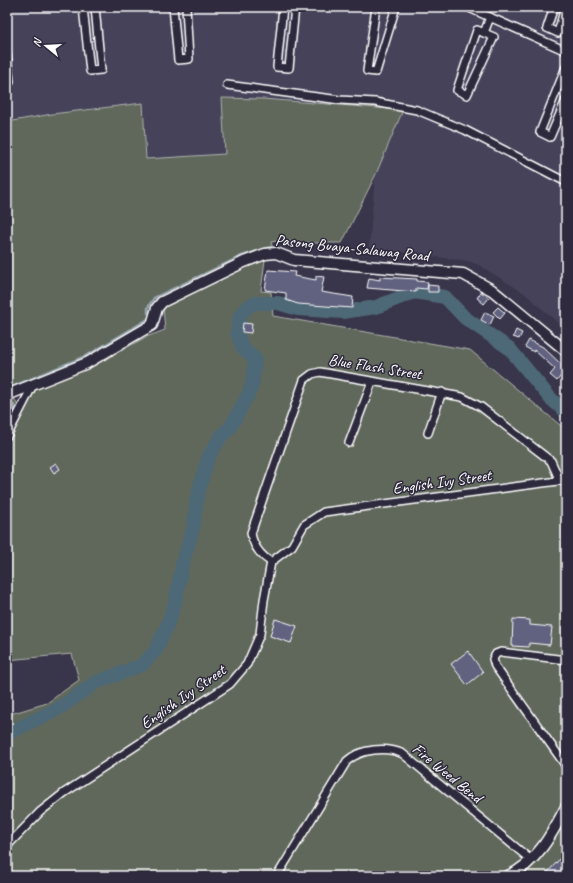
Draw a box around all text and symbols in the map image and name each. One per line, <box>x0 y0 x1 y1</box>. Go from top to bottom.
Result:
north arrow <box>26 26 66 66</box>
text: N <box>29 35 45 48</box>
street label: Pasong Buaya-Salawag Road <box>274 230 433 266</box>
street label: Blue Flash Street <box>327 350 425 384</box>
street label: English Ivy Street <box>391 465 494 499</box>
street label: English Ivy Street <box>137 659 231 734</box>
street label: Fire Weed Bend <box>408 739 488 809</box>

